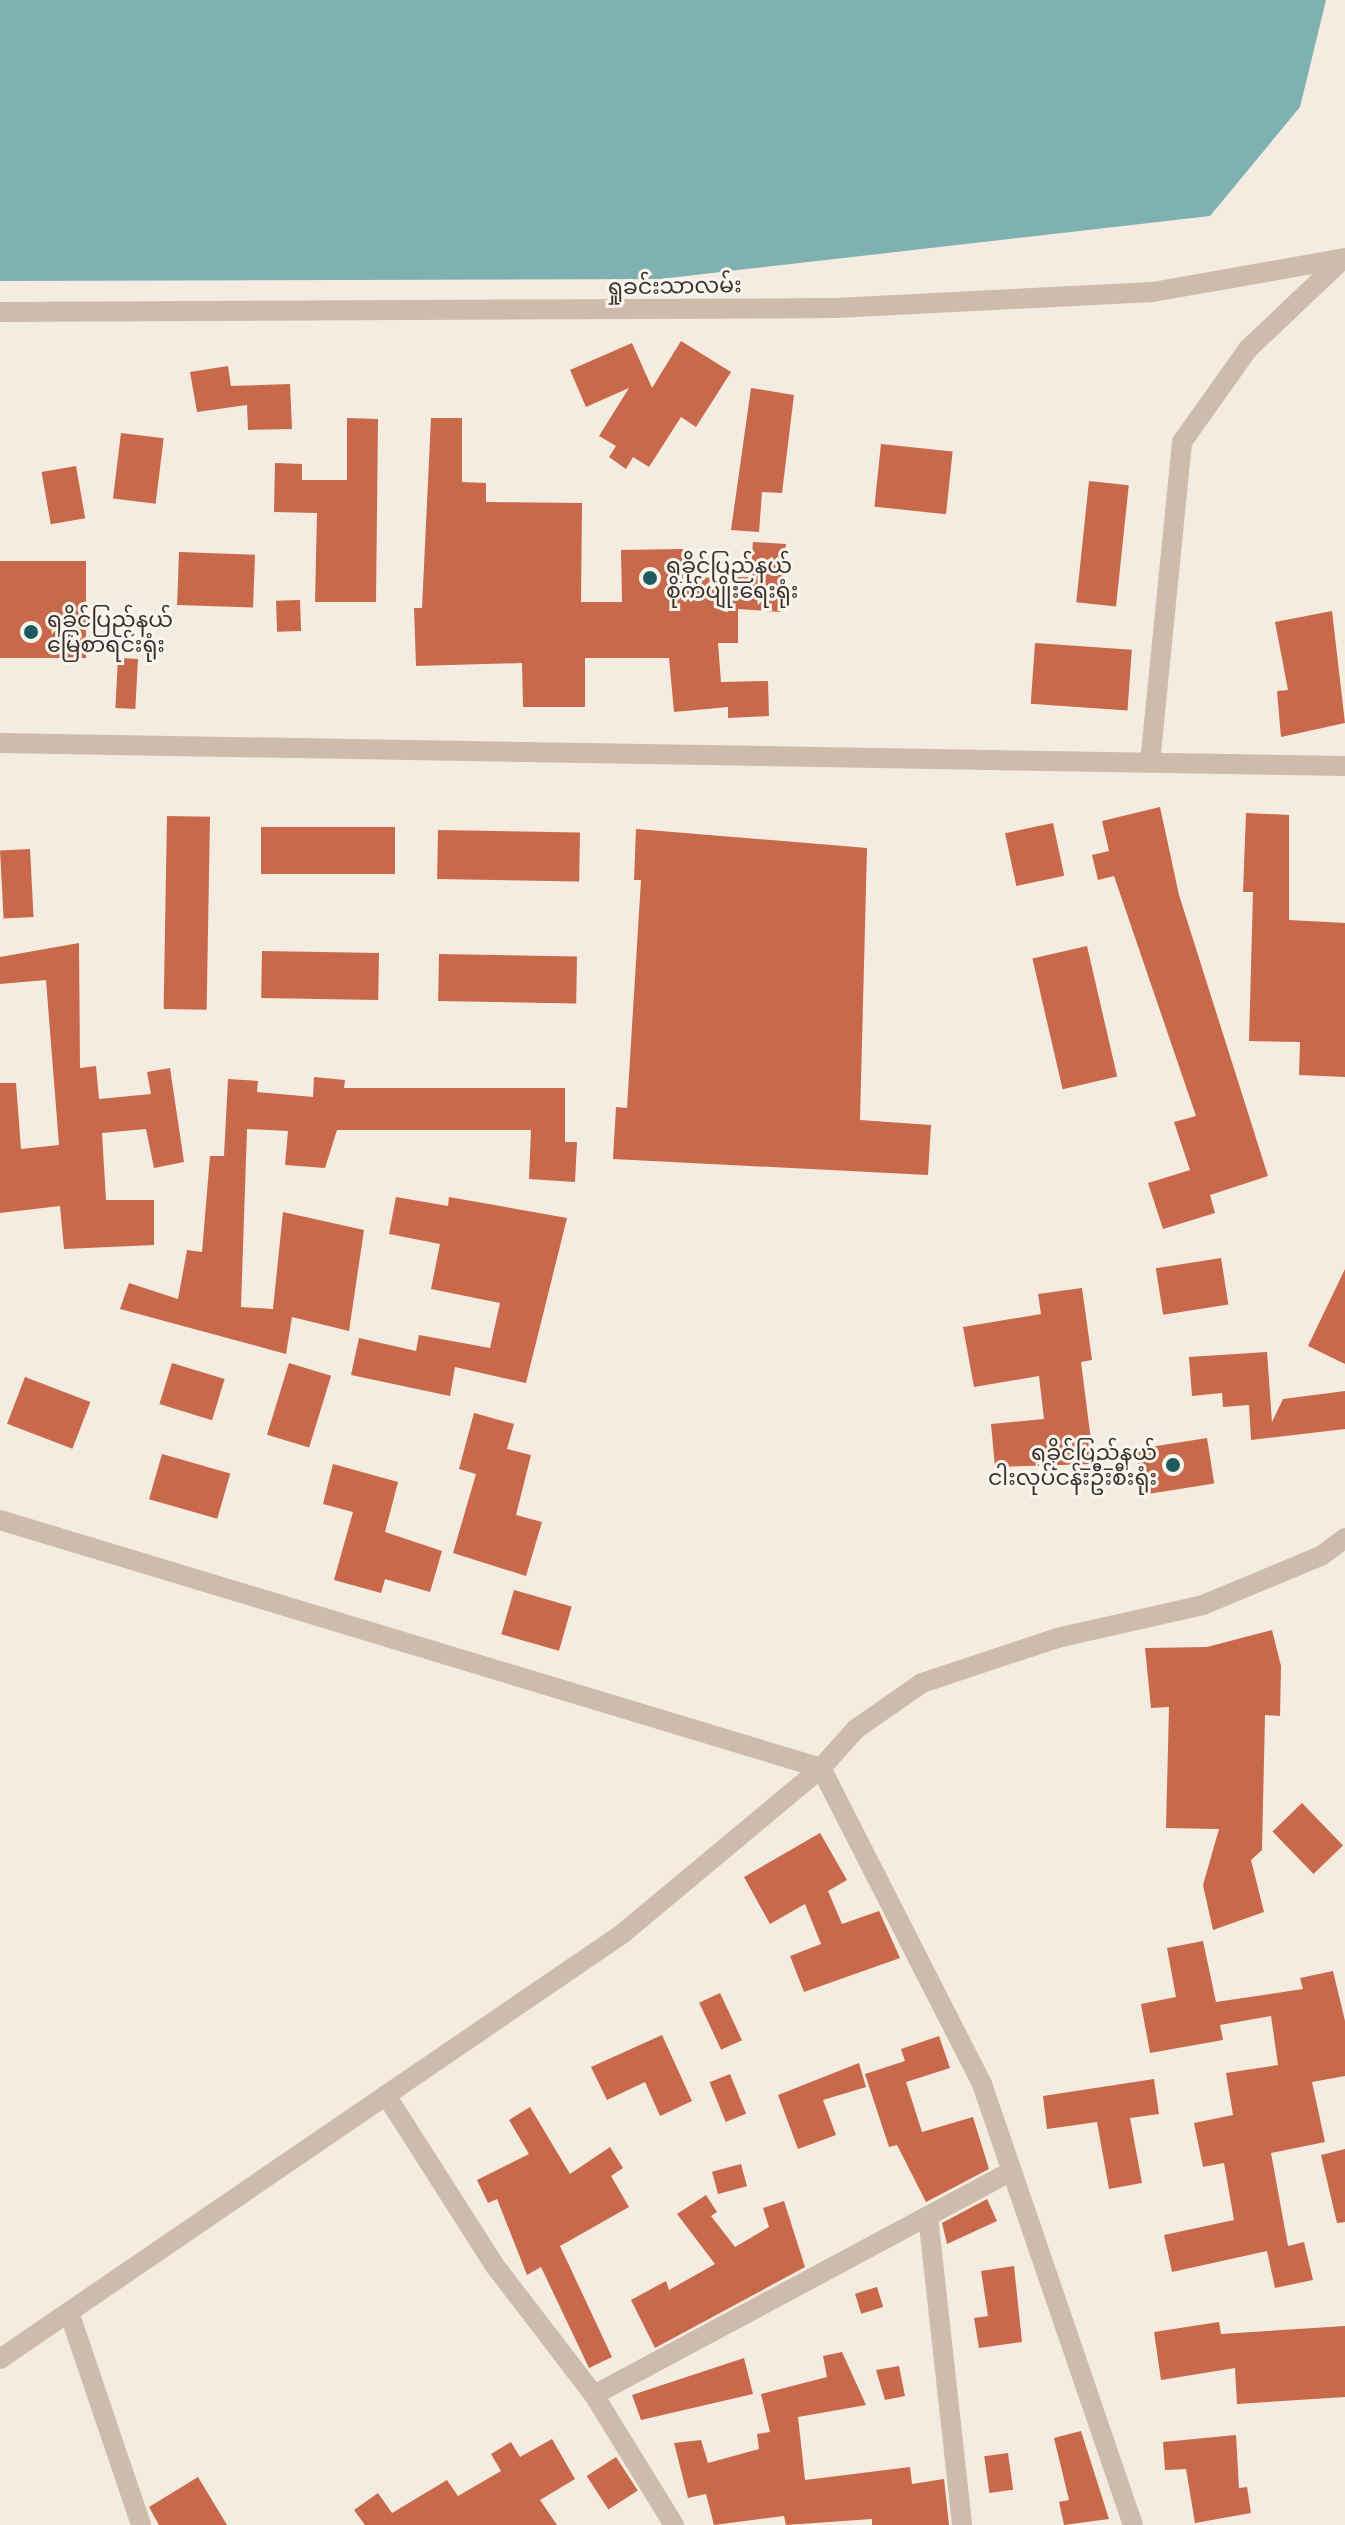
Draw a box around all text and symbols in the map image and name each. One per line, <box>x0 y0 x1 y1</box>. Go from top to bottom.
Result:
street label: ရှုခင်းသာလမ်း <box>606 272 742 300</box>
place label: ရခိုင်ပြည်နယ် စိုက်ပျိုးရေးရုံး <box>666 552 798 604</box>
marker: ရခိုင်ပြည်နယ် စိုက်ပျိုးရေးရုံး <box>641 569 659 587</box>
place label: ရခိုင်ပြည်နယ် မြေစာရင်းရုံး <box>47 606 173 658</box>
marker: ရခိုင်ပြည်နယ် မြေစာရင်းရုံး <box>22 623 40 641</box>
place label: ရခိုင်ပြည်နယ် ငါးလုပ်ငန်းဦးစီးရုံး <box>988 1439 1157 1490</box>
marker: ရခိုင်ပြည်နယ် ငါးလုပ်ငန်းဦးစီးရုံး <box>1164 1456 1182 1474</box>

